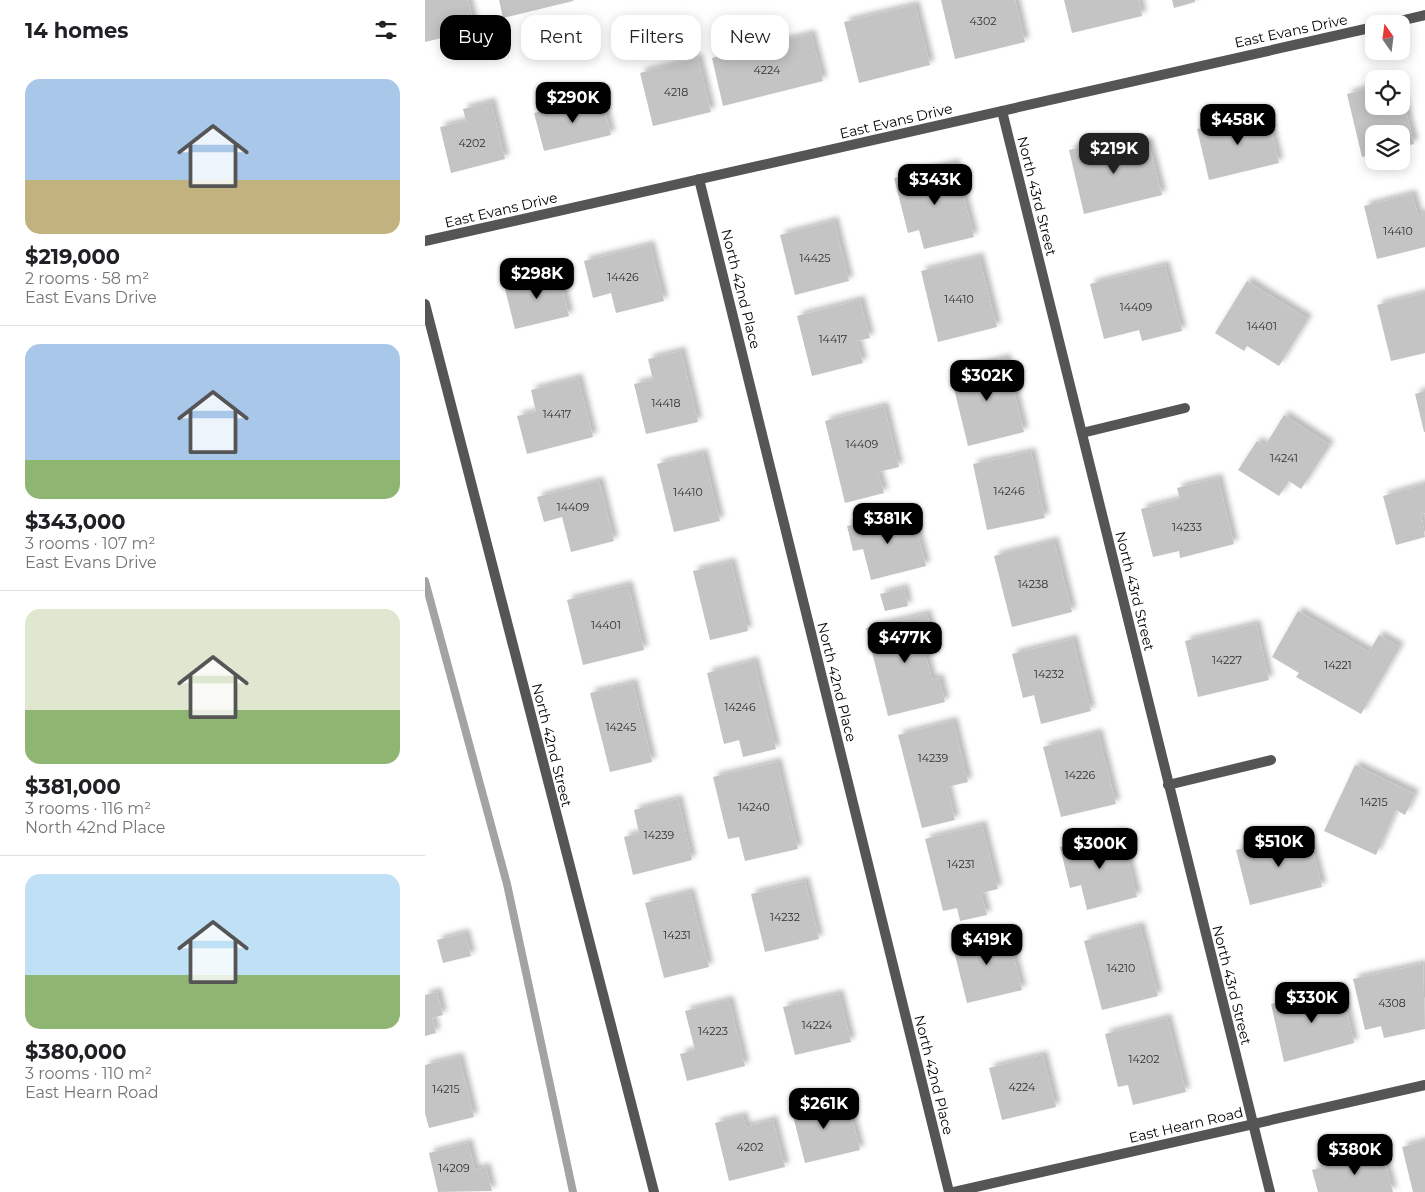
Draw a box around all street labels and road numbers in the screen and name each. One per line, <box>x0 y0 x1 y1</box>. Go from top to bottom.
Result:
street label: East Evans Drive <box>1233 10 1349 52</box>
street label: East Evans Drive <box>838 99 954 143</box>
street label: North 43rd Street <box>1013 134 1061 258</box>
street label: East Evans Drive <box>443 188 559 232</box>
street label: North 42nd Place <box>717 227 765 351</box>
street label: North 43rd Street <box>1111 529 1159 653</box>
street label: North 42nd Place <box>813 620 861 744</box>
street label: North 42nd Street <box>528 681 576 809</box>
street label: North 43rd Street <box>1208 923 1256 1047</box>
street label: North 42nd Place <box>910 1013 958 1137</box>
street label: East Hearn Road <box>1127 1103 1245 1147</box>

